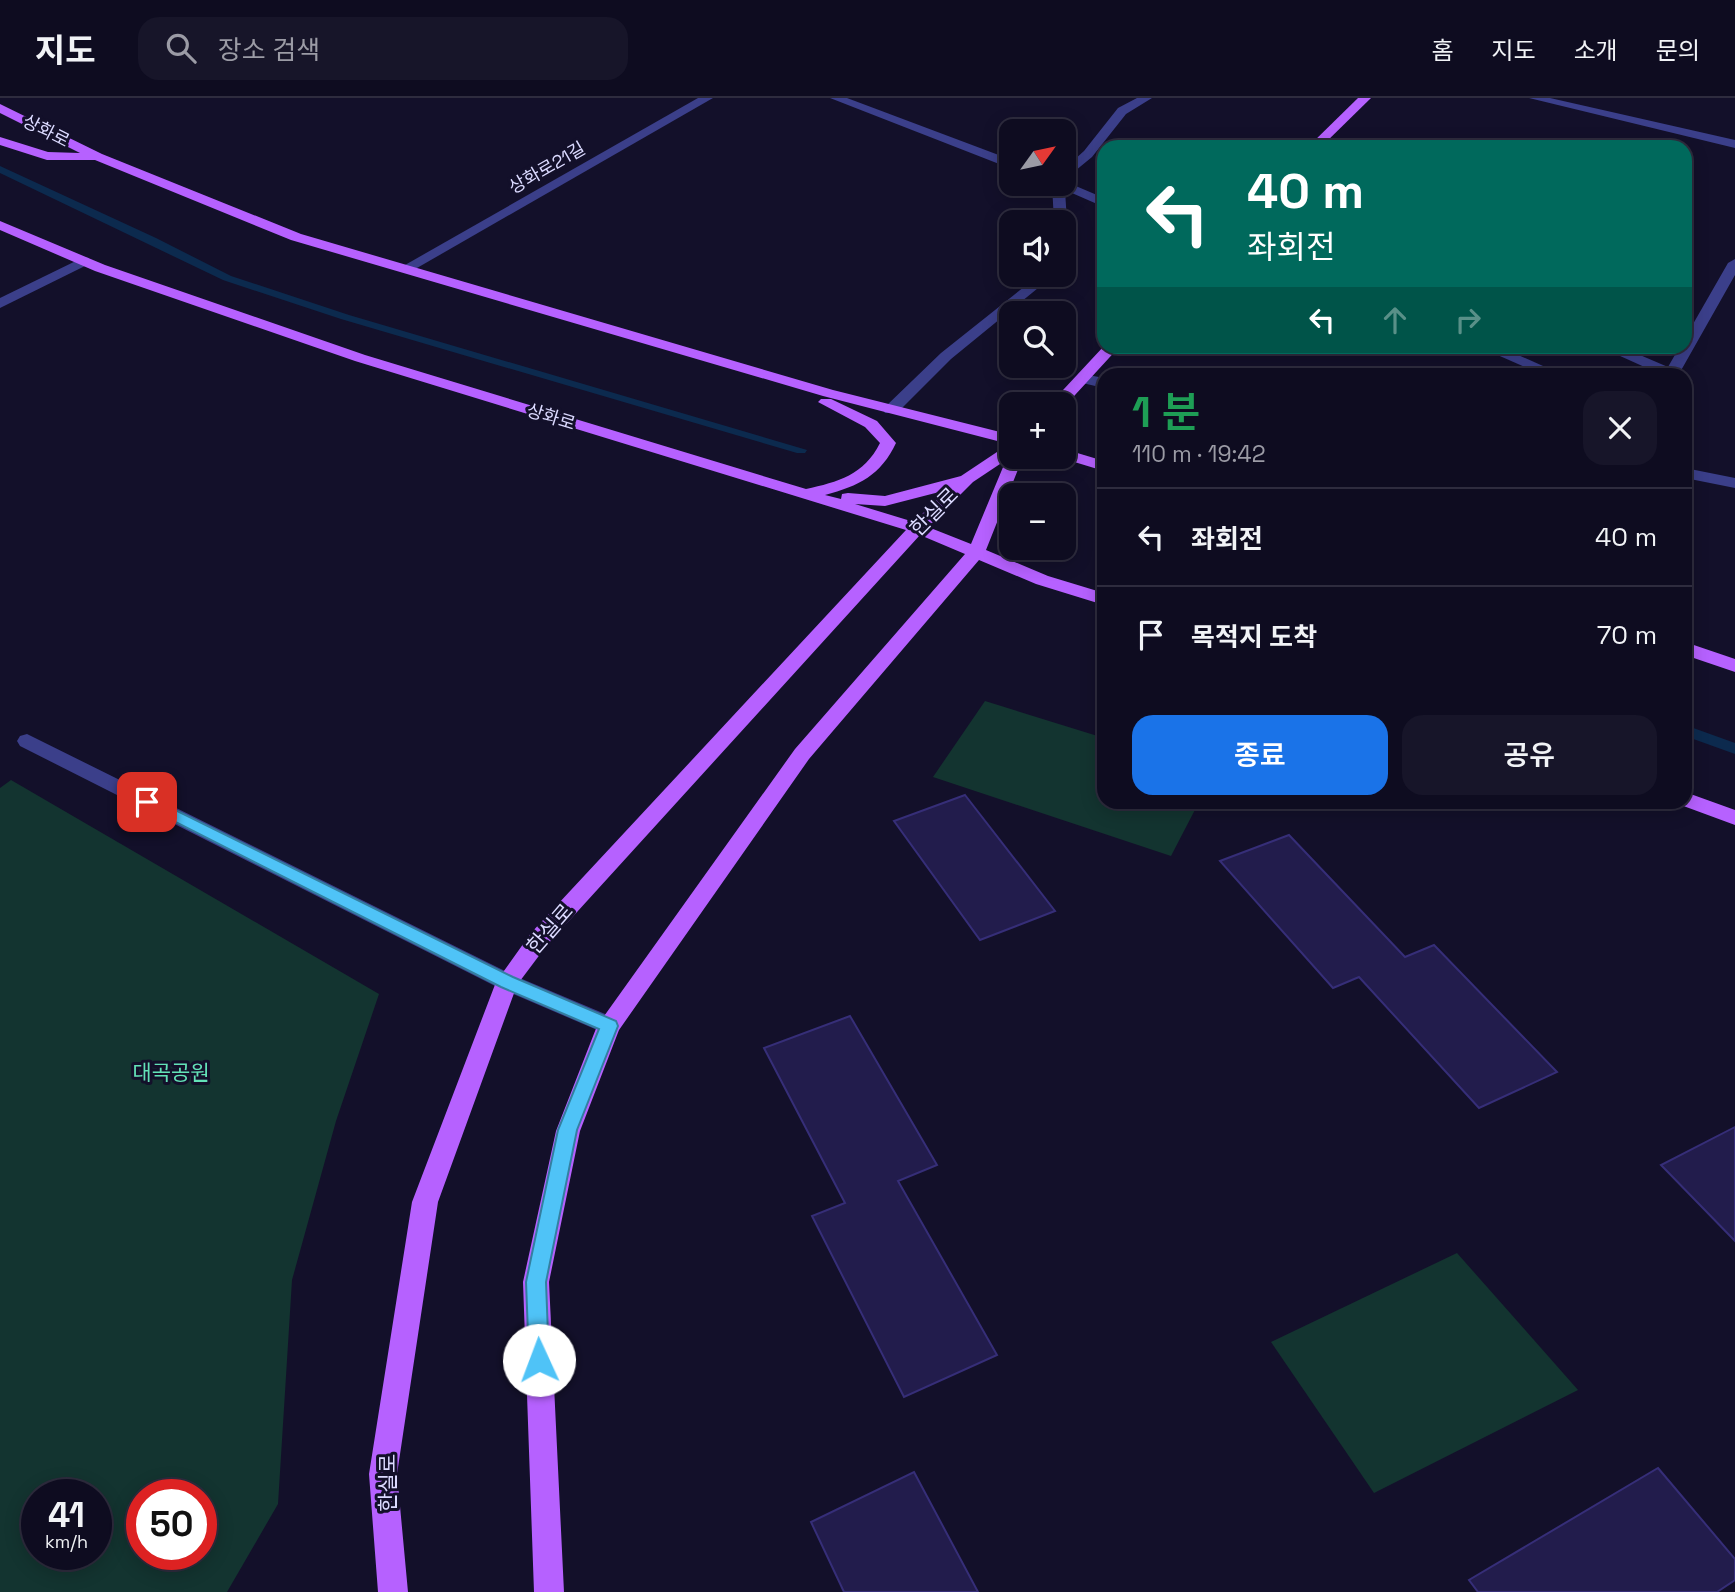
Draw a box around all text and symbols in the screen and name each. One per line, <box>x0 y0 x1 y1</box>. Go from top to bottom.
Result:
search box <box>138 17 628 80</box>
icon: search <box>162 29 200 67</box>
text: 지도 <box>35 30 96 72</box>
text: 장소 검색 <box>218 33 320 67</box>
text: 홈 <box>1431 35 1453 66</box>
text: 지도 <box>1491 35 1536 66</box>
text: 소개 <box>1574 35 1618 66</box>
text: 문의 <box>1656 35 1700 66</box>
street label: 상화로 <box>19 109 74 152</box>
north arrow <box>999 119 1076 196</box>
map controls <box>999 119 1076 560</box>
street label: 상화로21길 <box>504 136 589 199</box>
text: 40 m <box>1247 160 1364 222</box>
icon: left <box>1132 168 1223 259</box>
button: sound <box>999 210 1076 287</box>
text: 좌회전 <box>1247 227 1335 267</box>
button: search <box>999 301 1076 378</box>
icon: left <box>1303 301 1341 339</box>
icon: ahead <box>1376 301 1414 339</box>
icon: right <box>1449 301 1487 339</box>
text: 1 분 <box>1132 386 1200 439</box>
button: close <box>1583 391 1657 465</box>
button: + <box>999 392 1076 469</box>
street label: 상화로 <box>524 398 578 435</box>
text: 110 m · 19:42 <box>1132 439 1266 469</box>
street label: 한실로 <box>904 482 964 542</box>
button: − <box>999 483 1076 560</box>
icon: left <box>1132 518 1170 556</box>
text: 40 m <box>1595 520 1657 554</box>
text: 좌회전 <box>1191 522 1263 556</box>
icon: arrive <box>1132 616 1170 654</box>
text: 70 m <box>1597 618 1657 652</box>
text: 목적지 도착 <box>1191 620 1317 654</box>
button: 종료 <box>1132 715 1388 795</box>
button: 공유 <box>1402 715 1657 795</box>
pin <box>117 772 177 832</box>
icon: arrive <box>128 783 166 821</box>
street label: 한실로 <box>520 898 579 959</box>
park label: 대곡공원 <box>132 1059 210 1086</box>
position arrow <box>502 1323 576 1397</box>
street label: 한실로 <box>374 1454 401 1512</box>
speed limit sign: 50 <box>126 1479 217 1570</box>
text: 41 <box>48 1493 85 1537</box>
text: km/h <box>45 1530 88 1553</box>

